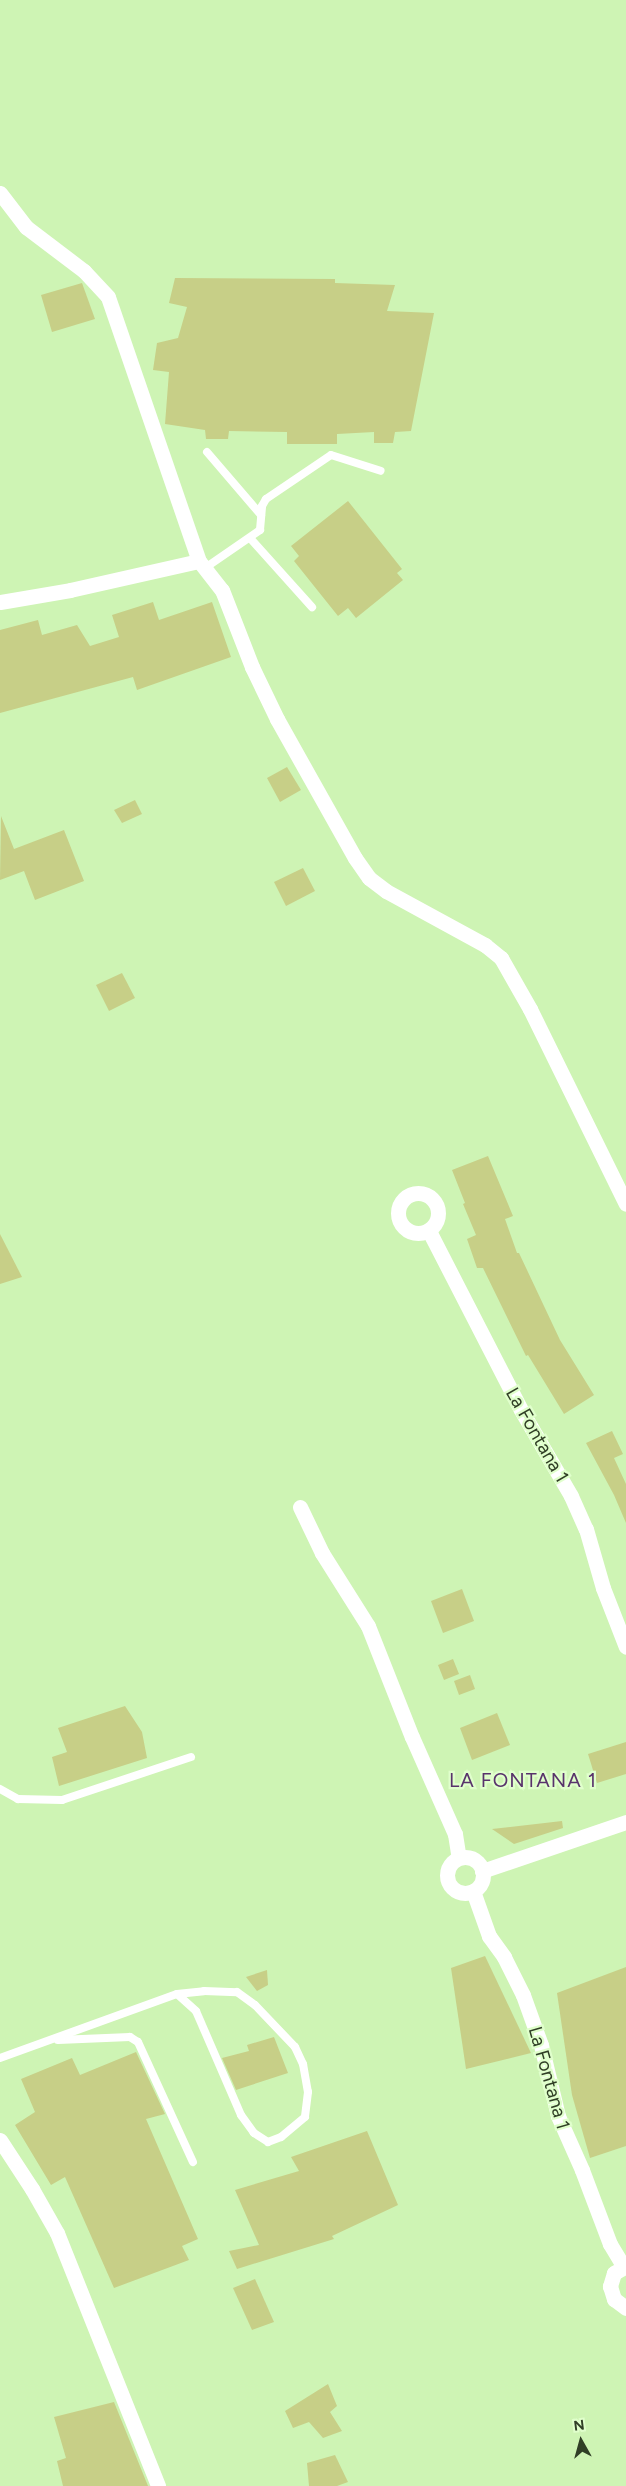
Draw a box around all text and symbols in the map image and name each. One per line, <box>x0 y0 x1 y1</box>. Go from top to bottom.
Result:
street label: La Fontana 1 <box>501 1384 573 1486</box>
district label: LA FONTANA 1 <box>447 1768 599 1792</box>
street label: La Fontana 1 <box>523 2024 575 2132</box>
north arrow <box>556 2416 606 2466</box>
text: N <box>573 2417 586 2435</box>

